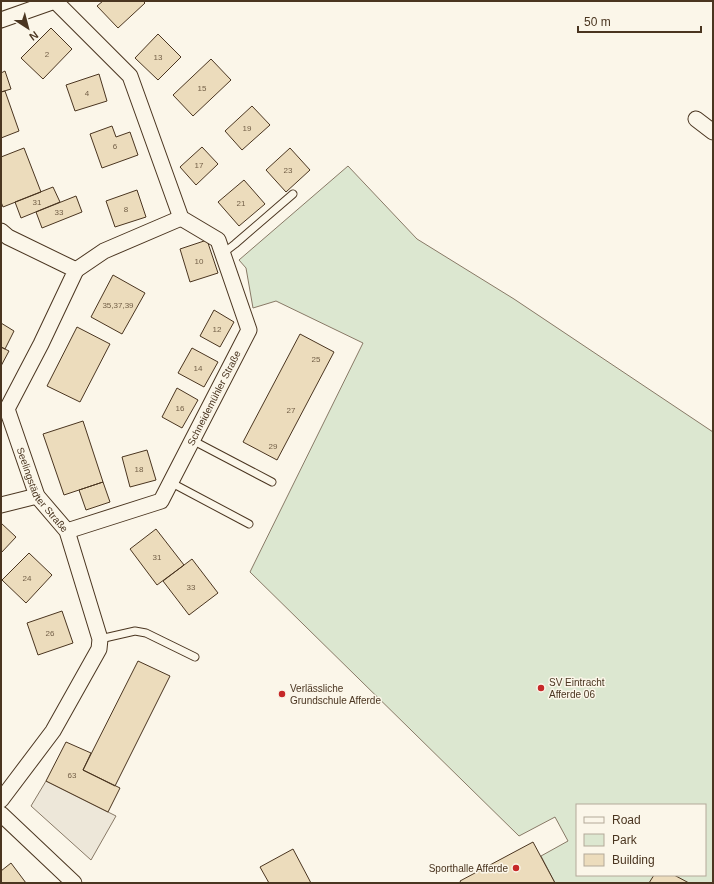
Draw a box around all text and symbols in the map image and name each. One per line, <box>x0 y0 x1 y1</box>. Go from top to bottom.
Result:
north arrow <box>8 8 48 48</box>
scale bar <box>578 8 701 34</box>
text: 50 m <box>584 15 611 29</box>
text: N <box>27 29 41 43</box>
house number: 2 <box>45 50 50 59</box>
house number: 13 <box>154 53 163 62</box>
house number: 15 <box>198 84 207 93</box>
house number: 4 <box>85 89 90 98</box>
house number: 19 <box>243 124 252 133</box>
house number: 6 <box>113 142 118 151</box>
house number: 17 <box>195 161 204 170</box>
house number: 23 <box>284 166 293 175</box>
house number: 31 <box>33 198 42 207</box>
house number: 21 <box>237 199 246 208</box>
house number: 8 <box>124 205 129 214</box>
house number: 33 <box>55 208 64 217</box>
house number: 10 <box>195 257 204 266</box>
house number: 35,37,39 <box>102 301 134 310</box>
house number: 12 <box>213 325 222 334</box>
street label: Schneidemühler Straße <box>185 348 243 447</box>
house number: 25 <box>312 355 321 364</box>
house number: 14 <box>194 364 203 373</box>
house number: 16 <box>176 404 185 413</box>
house number: 27 <box>287 406 296 415</box>
house number: 29 <box>269 442 278 451</box>
street label: Seelingstädter Straße <box>15 446 71 534</box>
house number: 18 <box>135 465 144 474</box>
house number: 31 <box>153 553 162 562</box>
house number: 24 <box>23 574 32 583</box>
house number: 33 <box>187 583 196 592</box>
house number: 26 <box>46 629 55 638</box>
place label: SV Eintracht Afferde 06 <box>549 677 605 700</box>
place label: Verlässliche Grundschule Afferde <box>290 683 381 706</box>
marker: SV Eintracht Afferde 06 <box>536 683 546 693</box>
marker: Verlässliche Grundschule Afferde <box>277 689 287 699</box>
house number: 63 <box>68 771 77 780</box>
legend <box>576 804 706 876</box>
text: Road <box>612 813 641 827</box>
text: Park <box>612 833 638 847</box>
text: Building <box>612 853 655 867</box>
place label: Sporthalle Afferde <box>429 863 508 874</box>
marker: Sporthalle Afferde <box>511 863 521 873</box>

